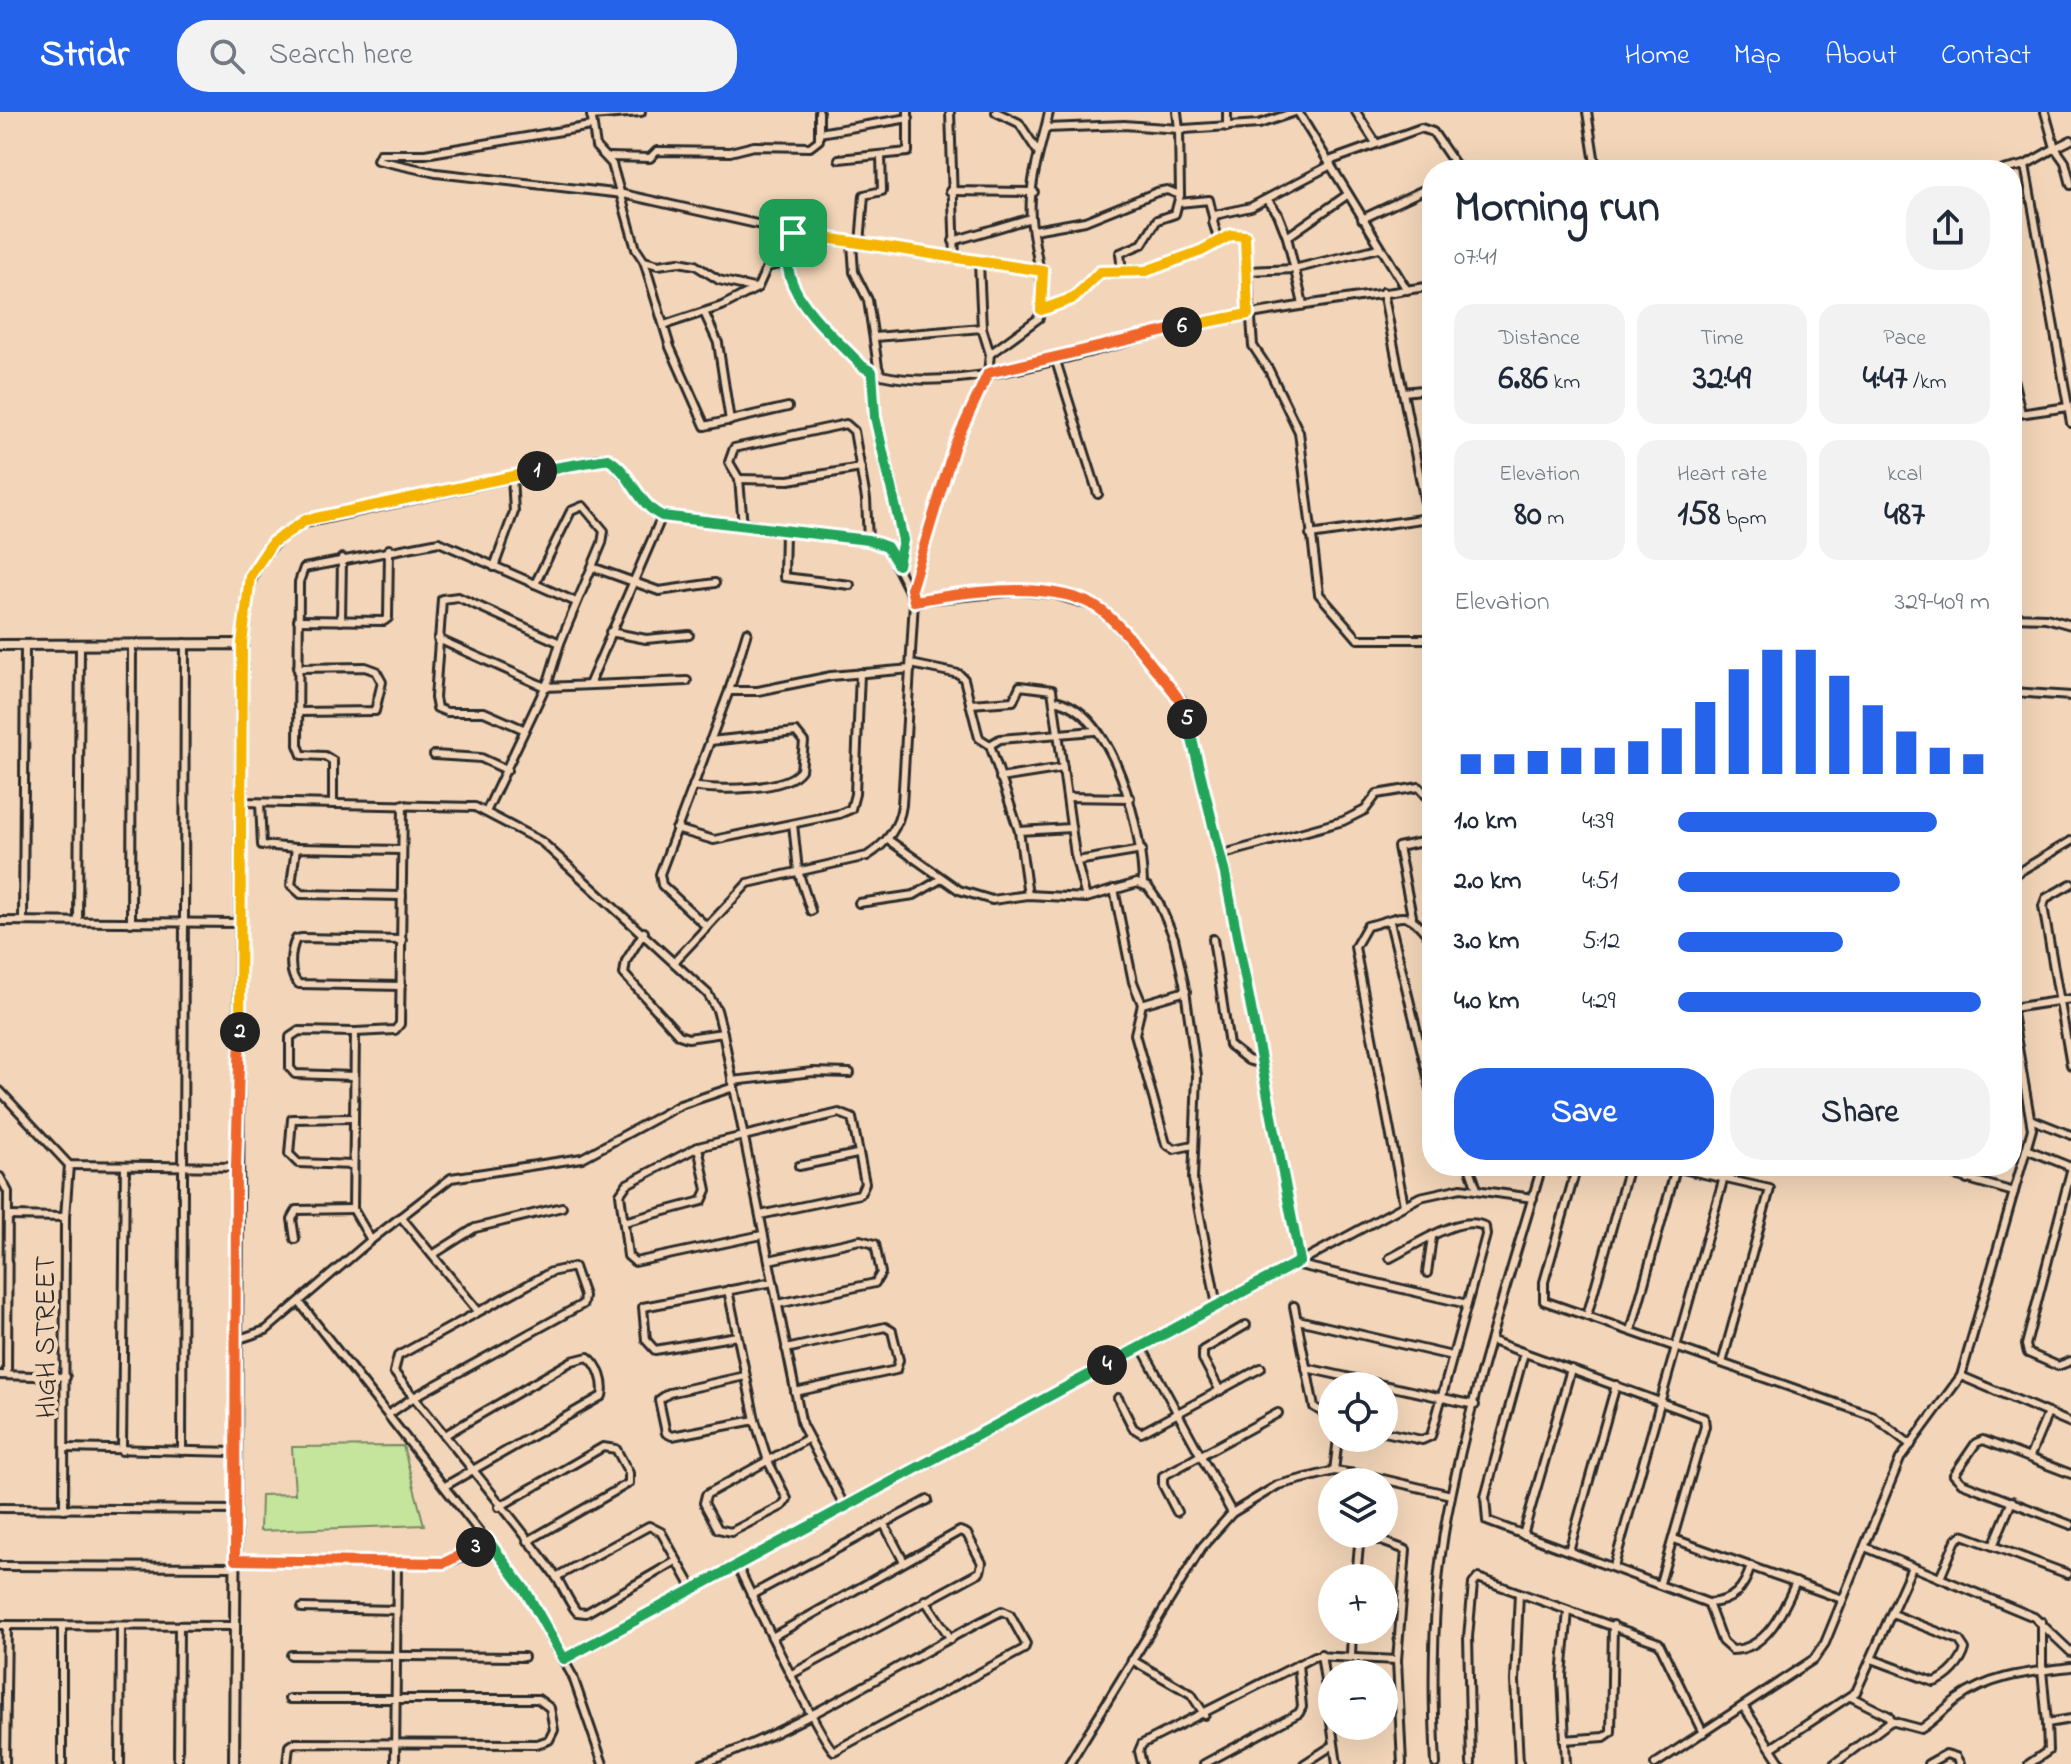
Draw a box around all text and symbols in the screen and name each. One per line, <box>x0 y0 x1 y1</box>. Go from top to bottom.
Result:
search box <box>177 20 737 92</box>
text: Stridr <box>40 28 129 84</box>
icon: search <box>205 34 249 78</box>
text: Search here <box>269 34 413 78</box>
text: Home <box>1624 36 1690 77</box>
text: Map <box>1734 36 1781 77</box>
text: About <box>1825 36 1897 77</box>
text: Contact <box>1941 36 2031 77</box>
text: Morning run <box>1454 177 1660 241</box>
button: share <box>1906 186 1990 270</box>
pin <box>759 199 827 267</box>
icon: arrive <box>771 211 815 255</box>
text: 07:41 <box>1454 239 1497 277</box>
pin: 6 <box>1162 307 1202 347</box>
text: 6 <box>1177 311 1187 343</box>
text: Distance <box>1499 323 1580 355</box>
text: Time <box>1700 323 1744 355</box>
text: Pace <box>1883 323 1926 355</box>
text: 6.86 <box>1498 355 1548 405</box>
text: 32:49 <box>1693 355 1751 405</box>
text: 4:47 <box>1863 355 1908 405</box>
text: km <box>1548 367 1580 399</box>
text: /km <box>1908 367 1947 399</box>
pin: 1 <box>517 451 557 491</box>
text: 1 <box>534 455 541 487</box>
text: Elevation <box>1499 459 1580 491</box>
text: Heart rate <box>1677 459 1767 491</box>
text: kcal <box>1887 459 1922 491</box>
text: 80 <box>1514 491 1542 541</box>
text: 158 <box>1677 491 1720 541</box>
text: 487 <box>1884 491 1925 541</box>
text: m <box>1542 503 1564 535</box>
text: bpm <box>1720 503 1767 535</box>
text: Elevation <box>1454 584 1550 622</box>
text: 329–409 m <box>1895 584 1990 622</box>
pin: 5 <box>1167 699 1207 739</box>
text: 5 <box>1181 703 1193 735</box>
text: 1.0 km <box>1454 803 1517 841</box>
text: 4:39 <box>1582 803 1614 841</box>
text: 2.0 km <box>1454 863 1522 901</box>
text: 4:51 <box>1582 863 1618 901</box>
text: 3.0 km <box>1454 923 1519 961</box>
text: 5:12 <box>1582 923 1620 961</box>
text: 4.0 km <box>1454 983 1519 1021</box>
text: 4:29 <box>1582 983 1616 1021</box>
pin: 2 <box>220 1012 260 1052</box>
text: 2 <box>235 1016 245 1048</box>
button: Save <box>1454 1068 1714 1160</box>
button: Share <box>1730 1068 1990 1160</box>
street label: HIGH STREET <box>27 1255 68 1419</box>
pin: 4 <box>1087 1345 1127 1385</box>
text: 4 <box>1102 1349 1112 1381</box>
map controls <box>1318 1372 1398 1740</box>
button: locate <box>1318 1372 1398 1452</box>
button: layers <box>1318 1468 1398 1548</box>
pin: 3 <box>456 1527 496 1567</box>
text: 3 <box>471 1531 481 1563</box>
button: + <box>1318 1564 1398 1644</box>
button: − <box>1318 1660 1398 1740</box>

